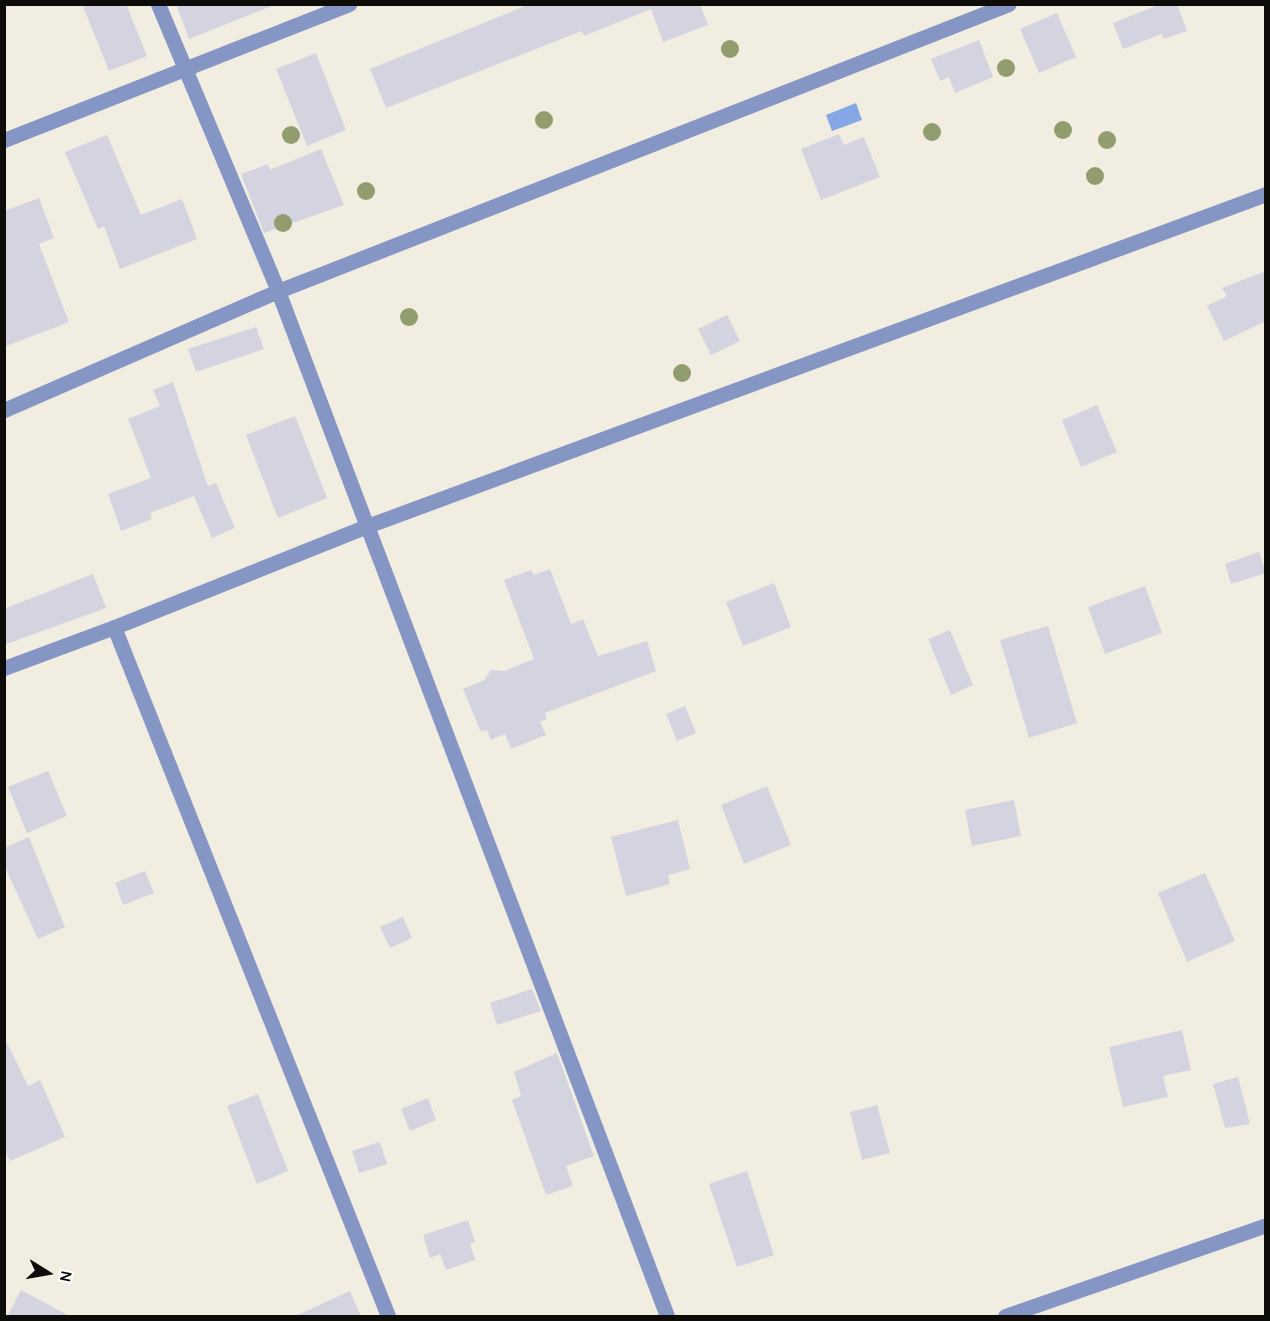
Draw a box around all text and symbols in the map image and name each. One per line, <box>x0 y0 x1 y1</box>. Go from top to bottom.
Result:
north arrow <box>18 1243 78 1303</box>
text: N <box>56 1269 77 1284</box>

